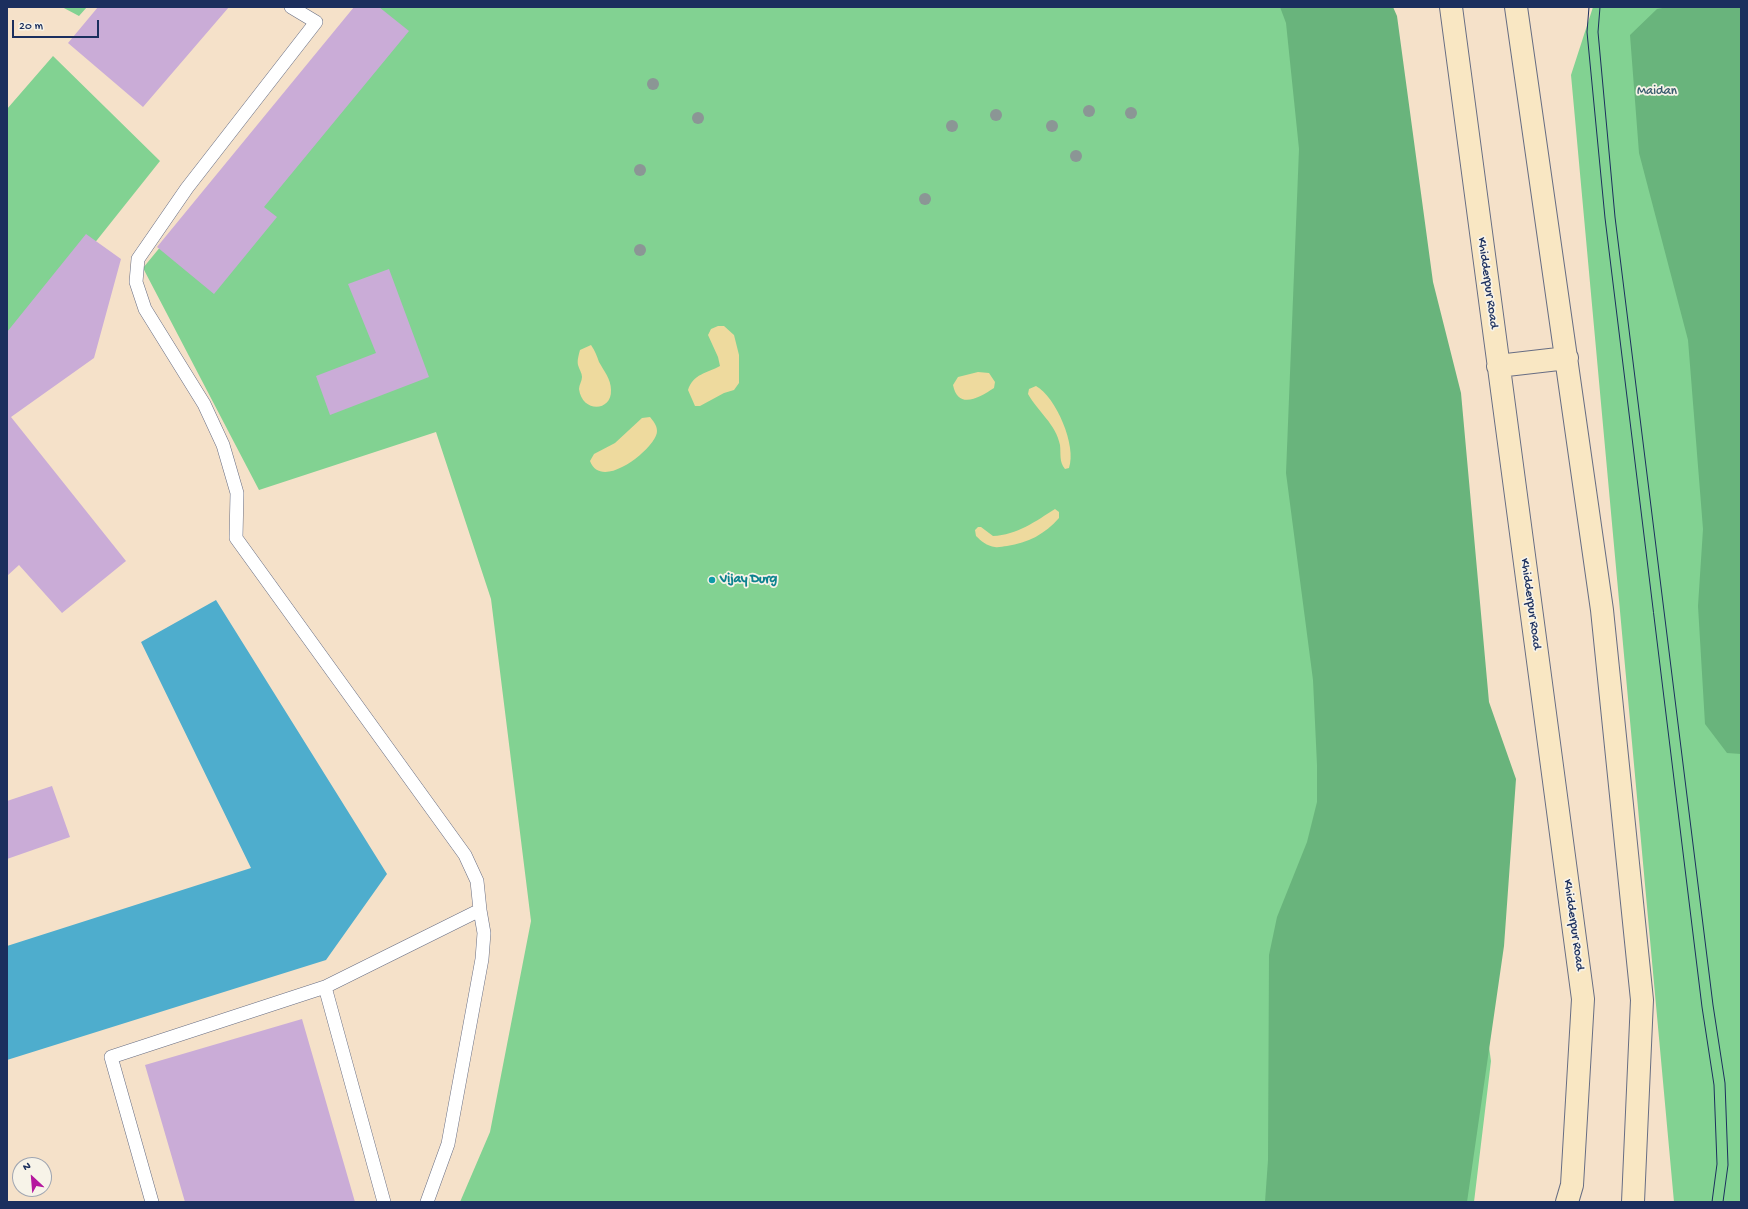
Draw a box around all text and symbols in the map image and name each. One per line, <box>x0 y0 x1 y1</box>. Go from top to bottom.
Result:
scale bar <box>14 12 101 38</box>
text: 20 m <box>19 20 43 34</box>
park label: Maidan <box>1637 84 1677 100</box>
street label: Khidderpur Road <box>1473 236 1501 330</box>
street label: Khidderpur Road <box>1516 557 1544 651</box>
place label: Vijay Durg <box>720 572 777 588</box>
marker: Vijay Durg <box>707 575 717 585</box>
street label: Khidderpur Road <box>1559 878 1587 972</box>
north arrow <box>12 1157 52 1197</box>
text: N <box>21 1160 33 1174</box>

